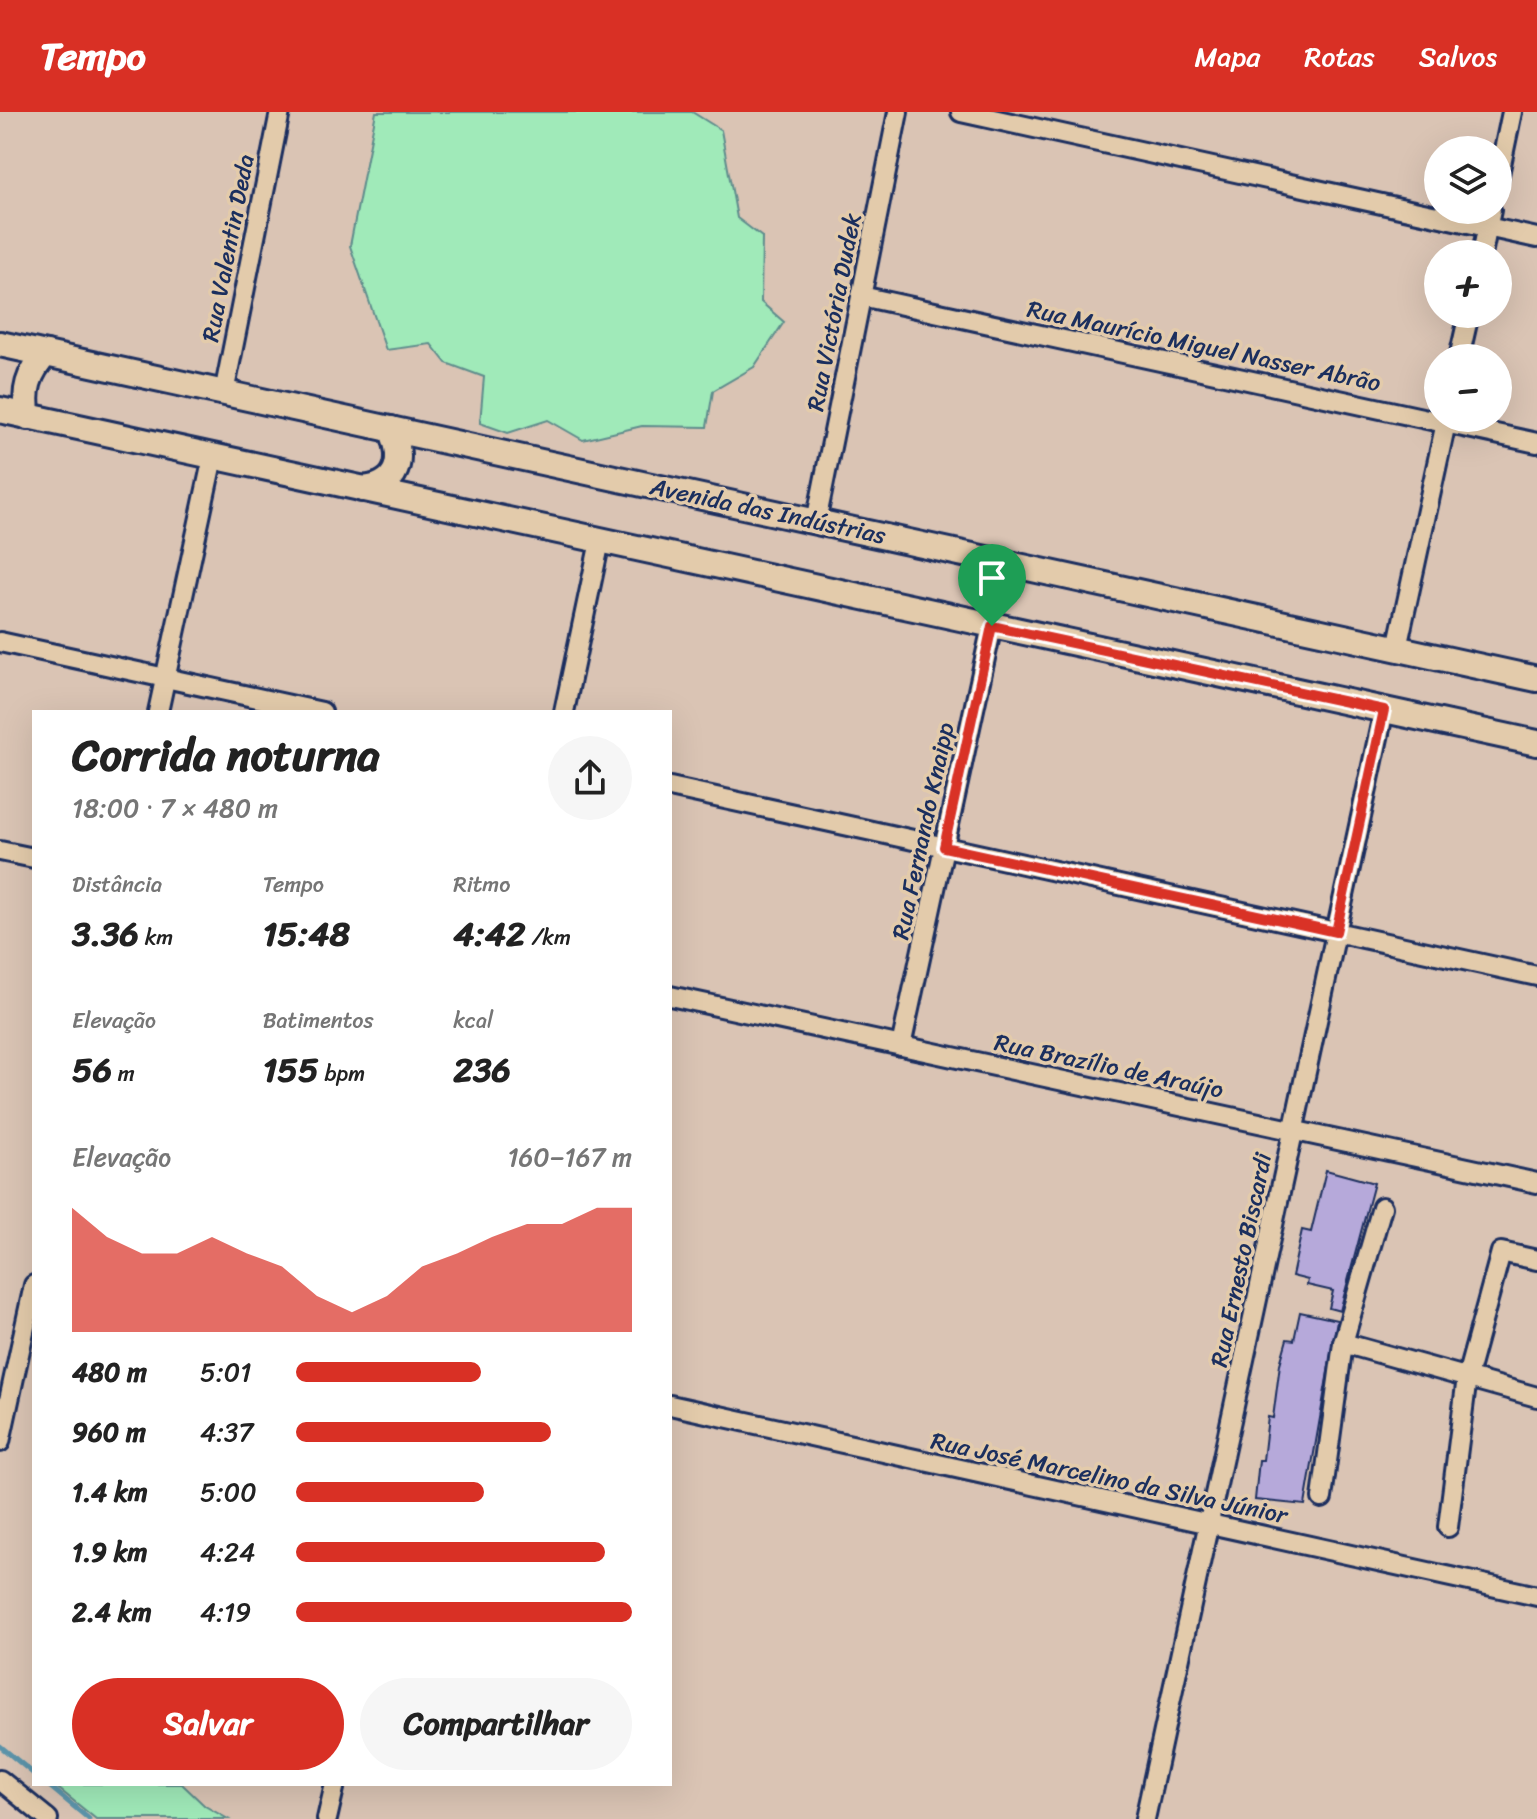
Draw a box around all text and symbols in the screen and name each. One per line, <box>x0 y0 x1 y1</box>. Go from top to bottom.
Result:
text: Tempo <box>40 23 146 90</box>
text: Mapa <box>1194 32 1260 81</box>
text: Rotas <box>1304 32 1375 81</box>
text: Salvos <box>1419 32 1497 81</box>
map controls <box>1424 136 1512 432</box>
button: layers <box>1424 136 1512 224</box>
street label: Rua Valentin Deda <box>189 151 267 345</box>
street label: Rua Victória Dudek <box>794 209 874 415</box>
button: + <box>1424 240 1512 328</box>
street label: Rua Maurício Miguel Nasser Abrão <box>1023 288 1385 404</box>
button: − <box>1424 344 1512 432</box>
street label: Avenida das Indústrias <box>645 465 890 556</box>
pin <box>958 544 1026 626</box>
icon: arrive <box>970 556 1014 600</box>
text: Corrida noturna <box>72 716 379 794</box>
street label: Rua Fernando Knaipp <box>879 718 967 943</box>
button: share <box>548 736 632 820</box>
text: 18:00 · 7 × 480 m <box>72 785 278 831</box>
text: Distância <box>72 865 162 904</box>
text: Tempo <box>263 865 324 904</box>
text: Ritmo <box>453 865 510 904</box>
text: 3.36 <box>72 904 139 964</box>
text: 15:48 <box>263 904 350 964</box>
text: 4:42 <box>453 904 526 964</box>
text: km <box>139 918 173 957</box>
text: /km <box>526 918 571 957</box>
text: Elevação <box>72 1001 156 1040</box>
text: Batimentos <box>263 1001 374 1040</box>
text: kcal <box>453 1001 493 1040</box>
street label: Rua Brazílio de Araújo <box>991 1021 1227 1111</box>
text: 56 <box>72 1040 112 1100</box>
text: 155 <box>263 1040 319 1100</box>
text: 236 <box>453 1040 511 1100</box>
text: m <box>112 1054 135 1093</box>
text: bpm <box>319 1054 365 1093</box>
text: Elevação <box>72 1134 171 1180</box>
text: 160–167 m <box>507 1134 632 1180</box>
street label: Rua Ernesto Biscardi <box>1198 1148 1284 1371</box>
text: 480 m <box>72 1349 147 1395</box>
text: 5:01 <box>200 1349 251 1395</box>
text: 960 m <box>72 1409 146 1455</box>
text: 4:37 <box>200 1409 253 1455</box>
street label: Rua José Marcelino da Silva Júnior <box>927 1420 1293 1537</box>
text: 1.4 km <box>72 1469 148 1515</box>
text: 5:00 <box>200 1469 257 1515</box>
text: 1.9 km <box>72 1529 148 1575</box>
text: 4:24 <box>200 1529 255 1575</box>
text: 2.4 km <box>72 1589 152 1635</box>
text: 4:19 <box>200 1589 251 1635</box>
button: Salvar <box>72 1678 344 1770</box>
button: Compartilhar <box>360 1678 632 1770</box>

